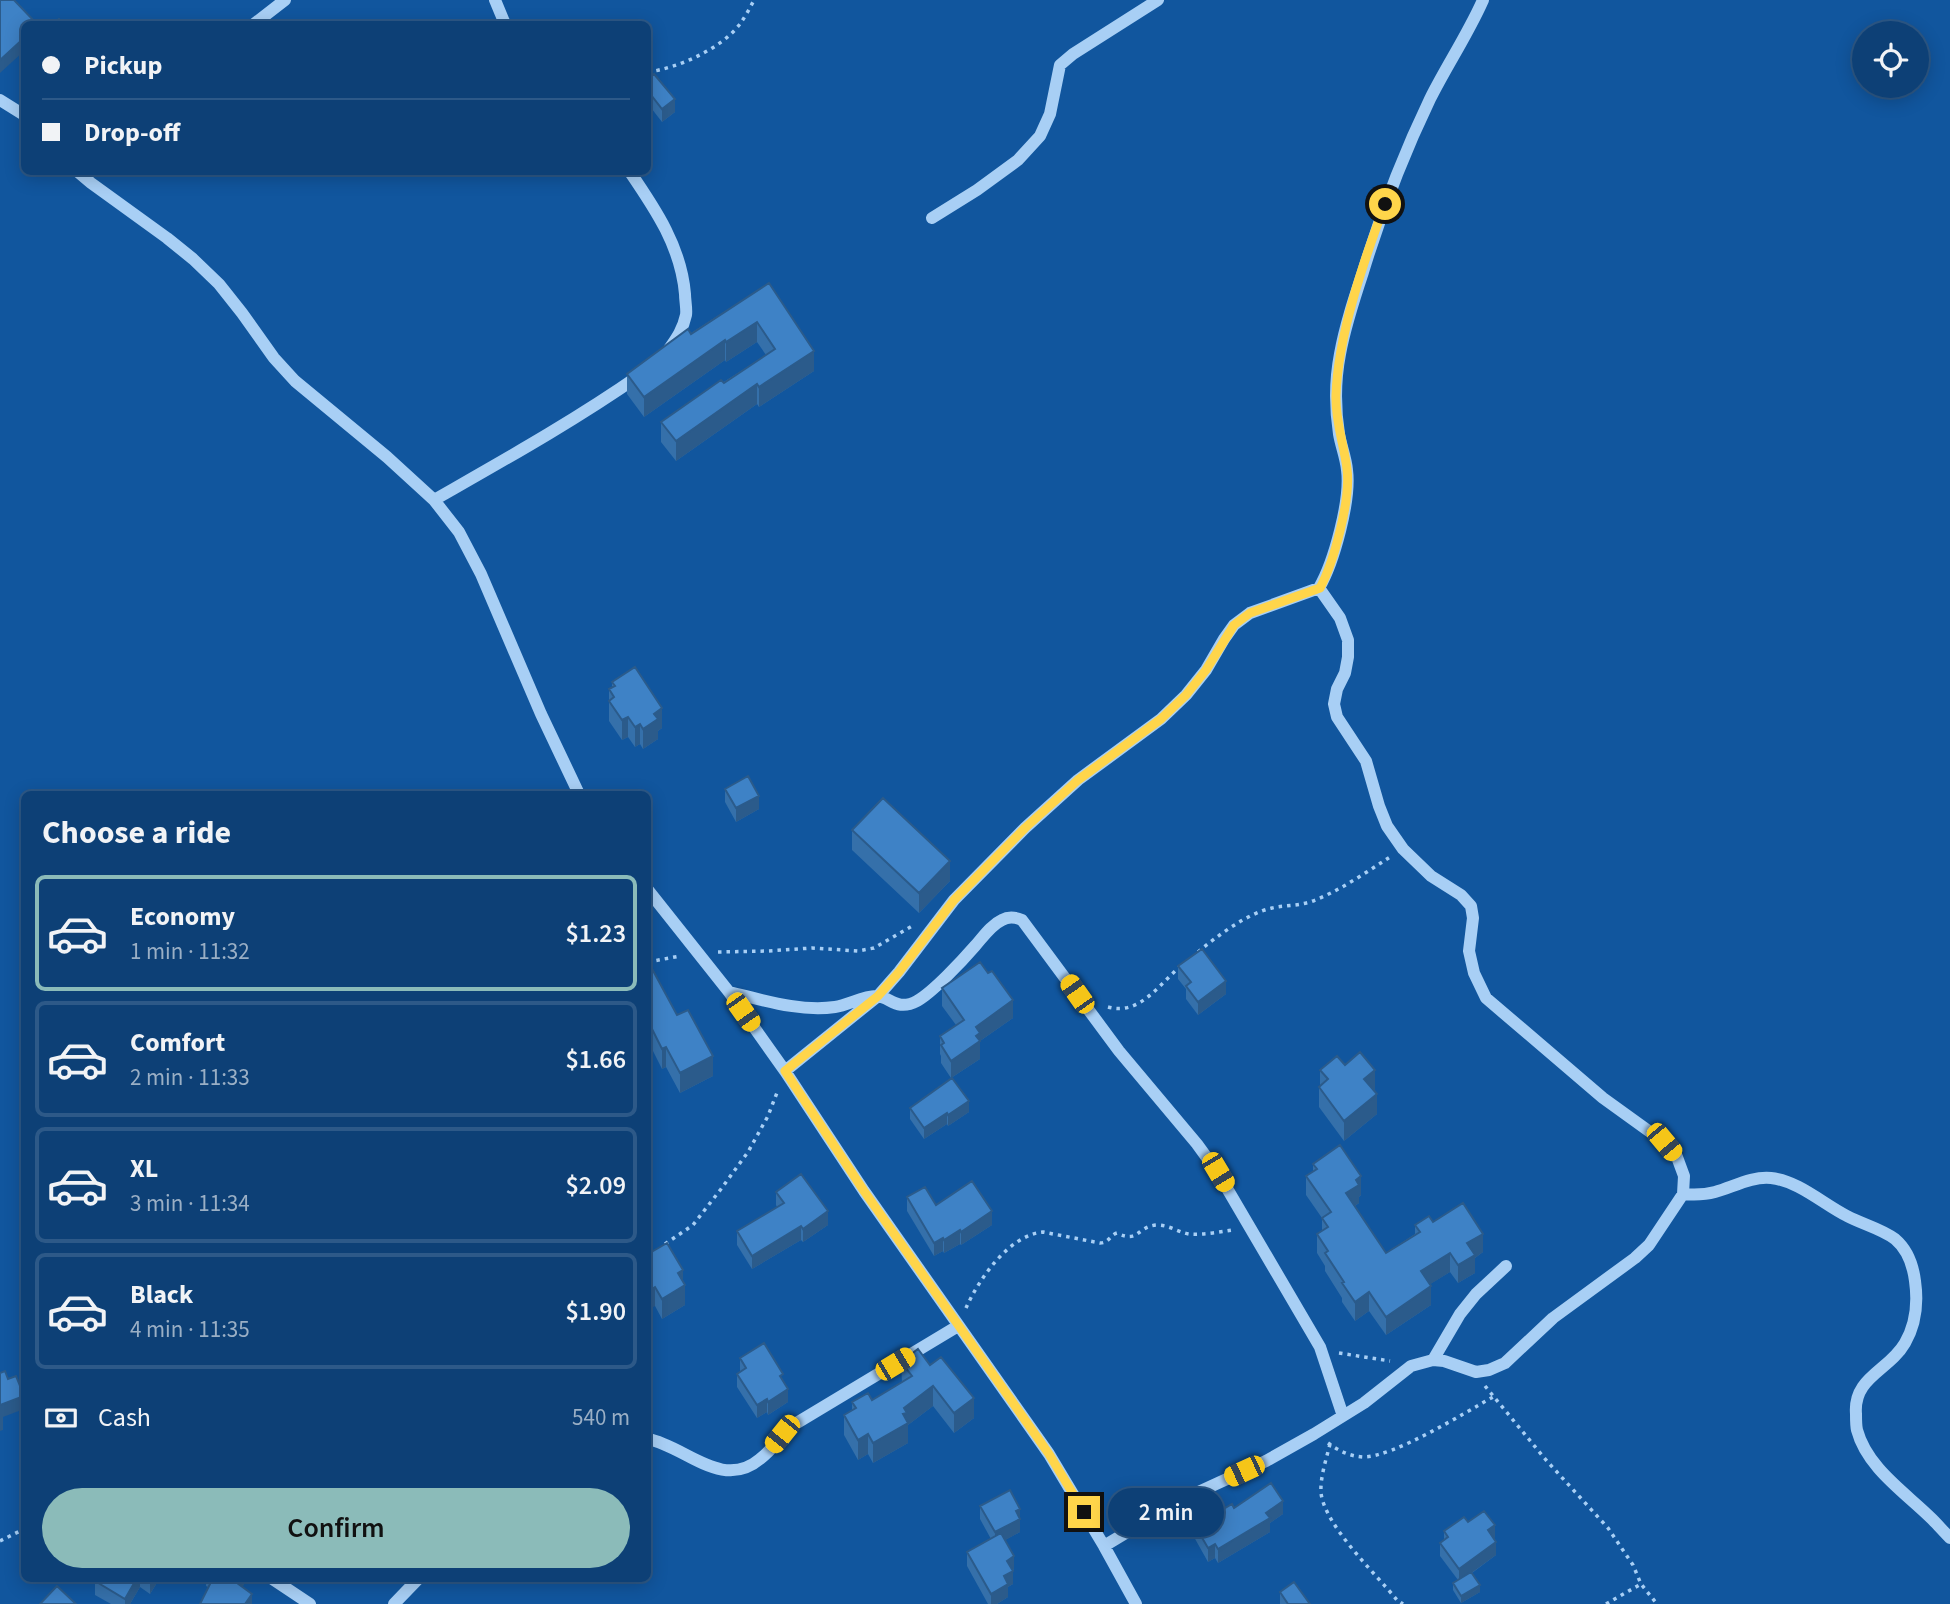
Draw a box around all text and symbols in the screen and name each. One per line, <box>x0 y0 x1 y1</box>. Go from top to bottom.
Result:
map controls <box>1852 21 1929 98</box>
button: locate <box>1852 21 1929 98</box>
text: Pickup <box>84 47 162 84</box>
text: Drop-off <box>84 114 180 151</box>
route start <box>1369 188 1401 220</box>
text: Choose a ride <box>42 810 231 856</box>
text: Economy <box>130 898 235 935</box>
icon: car <box>46 902 109 965</box>
text: $1.23 <box>565 915 626 952</box>
text: 1 min · 11:32 <box>130 935 250 968</box>
car <box>1057 971 1098 1017</box>
car <box>723 989 764 1035</box>
text: Comfort <box>130 1024 225 1061</box>
icon: car <box>46 1028 109 1091</box>
text: $1.66 <box>565 1041 626 1078</box>
text: 2 min · 11:33 <box>130 1061 250 1094</box>
car <box>1643 1119 1686 1165</box>
car <box>1199 1149 1238 1195</box>
text: XL <box>130 1150 158 1187</box>
icon: car <box>46 1154 109 1217</box>
text: $2.09 <box>565 1167 626 1204</box>
text: 3 min · 11:34 <box>130 1187 250 1220</box>
text: Black <box>130 1276 193 1313</box>
icon: car <box>46 1280 109 1343</box>
text: $1.90 <box>565 1293 626 1330</box>
text: 4 min · 11:35 <box>130 1313 250 1346</box>
car <box>872 1344 919 1384</box>
icon: cash <box>42 1399 80 1437</box>
text: Cash <box>98 1399 151 1436</box>
text: 540 m <box>572 1401 630 1434</box>
car <box>761 1411 804 1457</box>
car <box>1221 1453 1268 1489</box>
button: Confirm <box>42 1488 630 1568</box>
callout: 2 min <box>1108 1488 1224 1536</box>
route end <box>1068 1496 1100 1528</box>
text: 2 min <box>1139 1496 1193 1529</box>

